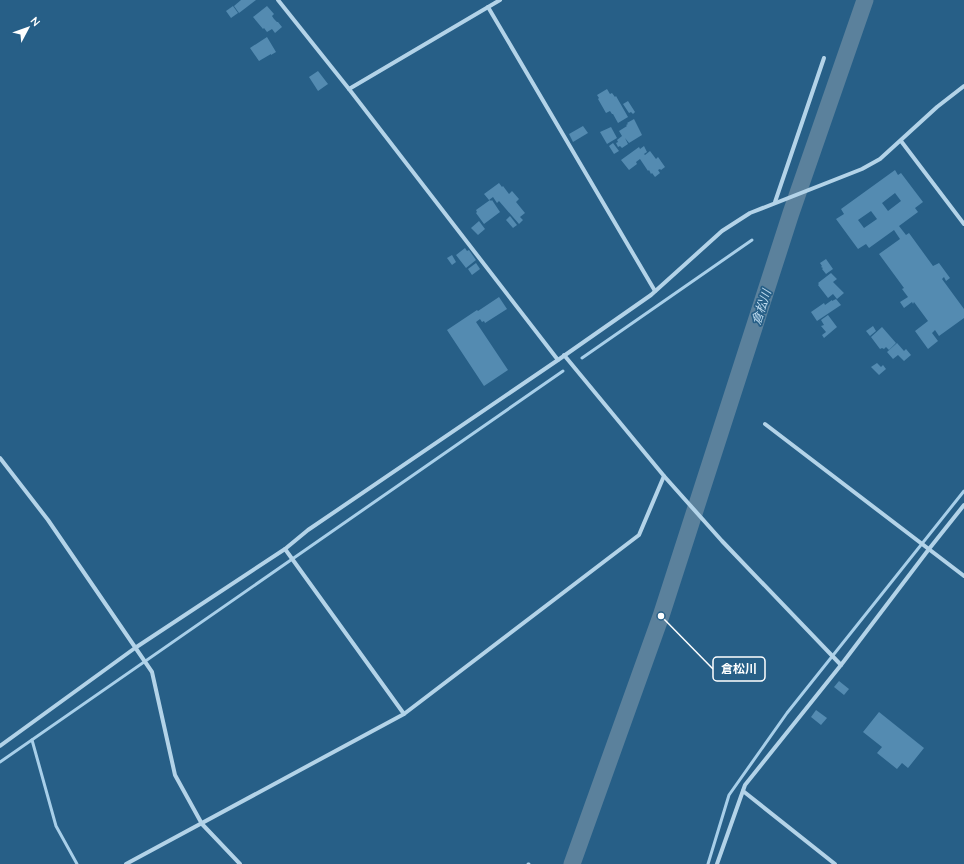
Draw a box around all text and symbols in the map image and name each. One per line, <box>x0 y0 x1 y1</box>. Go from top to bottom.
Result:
north arrow <box>8 8 48 48</box>
text: N <box>28 14 43 29</box>
water label: 倉松川 <box>748 286 774 326</box>
callout: 倉松川 <box>713 657 765 681</box>
text: 倉松川 <box>721 661 757 676</box>

